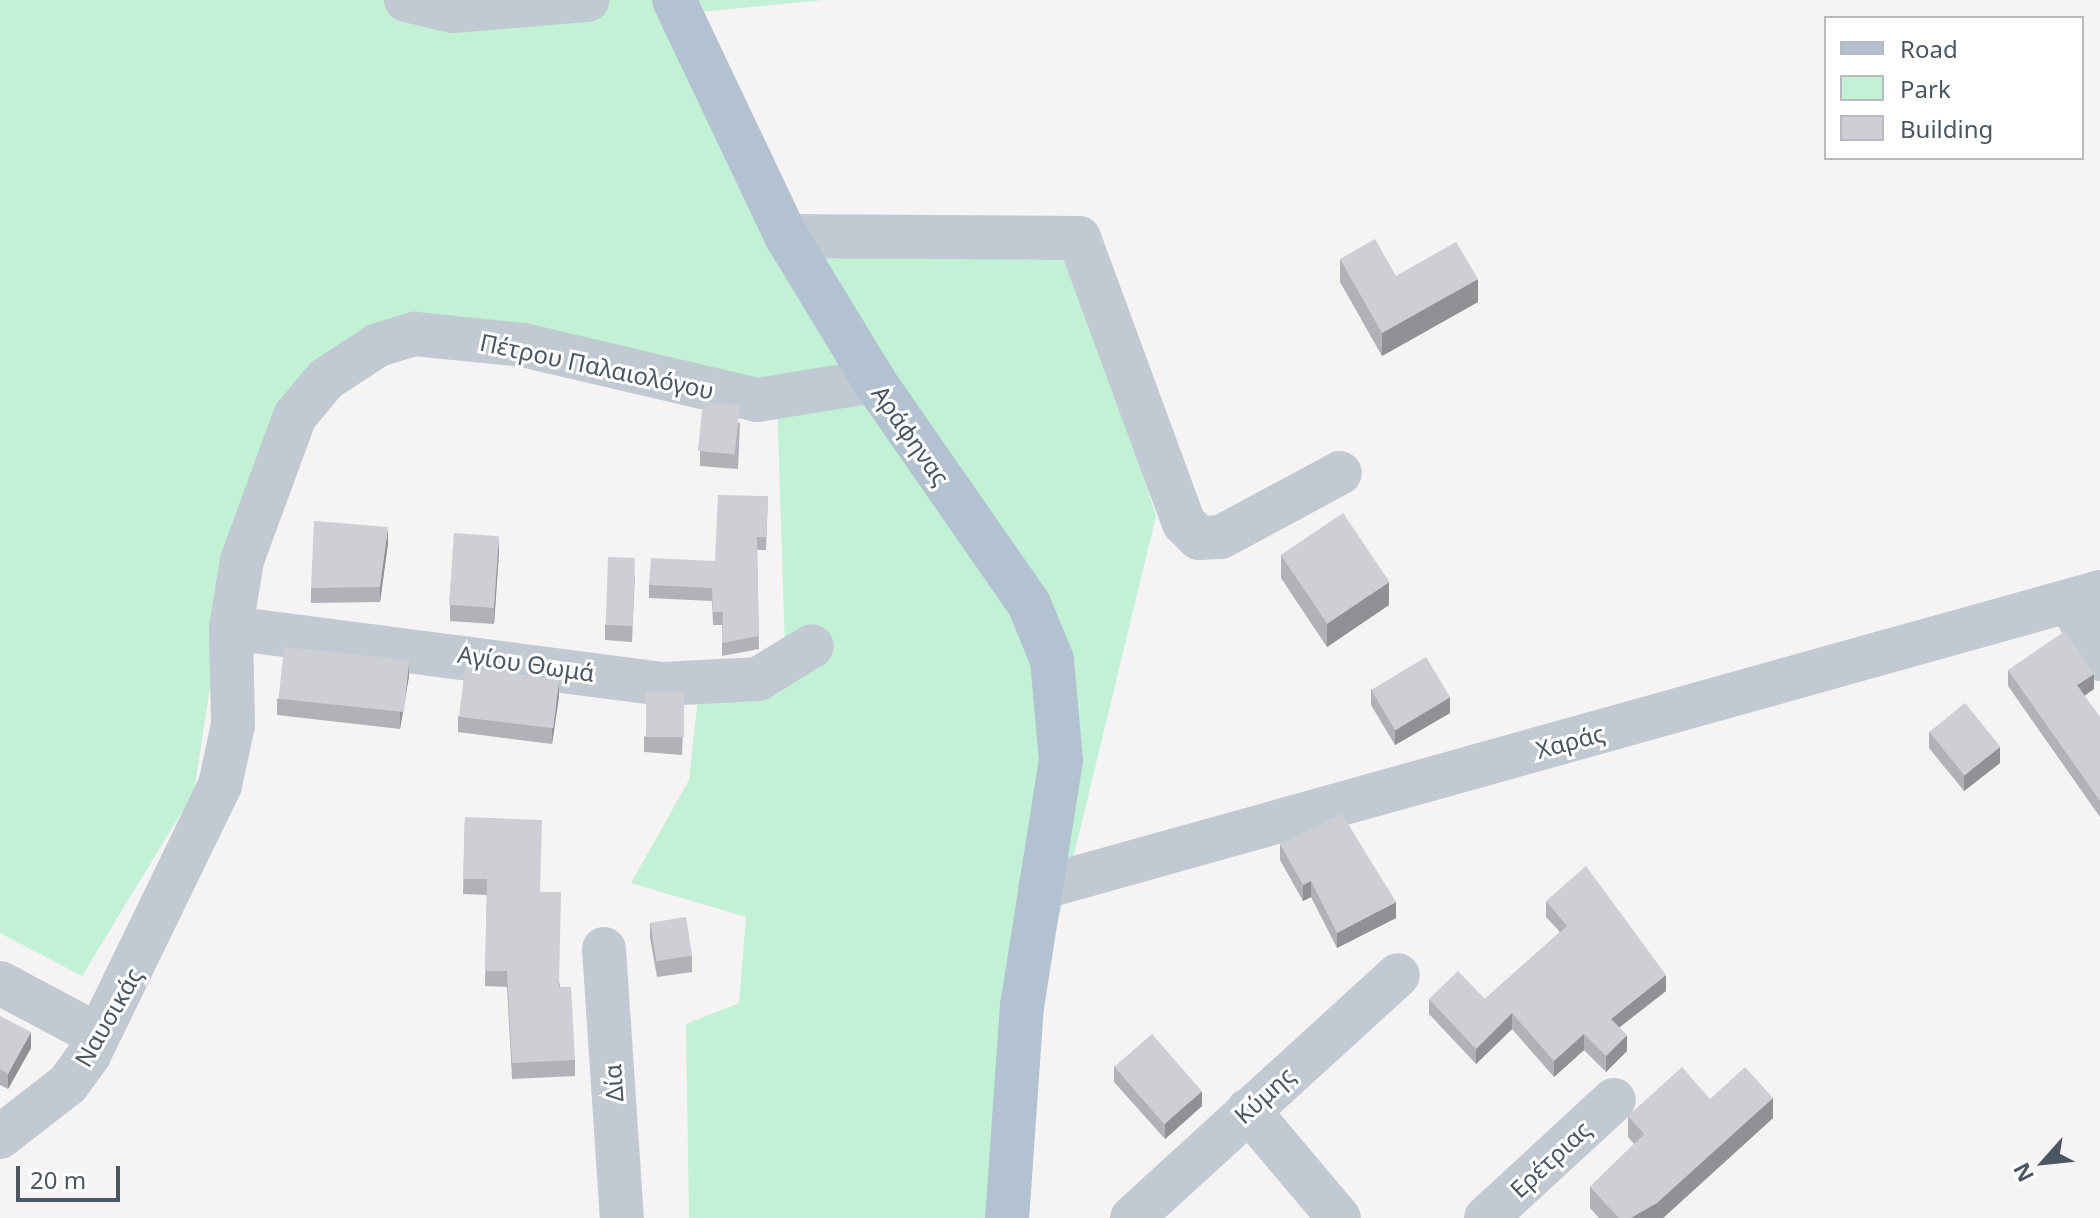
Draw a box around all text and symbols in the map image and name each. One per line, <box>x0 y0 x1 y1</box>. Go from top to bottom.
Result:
legend <box>1824 16 2084 160</box>
text: Road <box>1900 32 1958 65</box>
text: Park <box>1900 72 1951 105</box>
text: Building <box>1900 112 1993 145</box>
street label: Πέτρου Παλαιολόγου <box>477 327 717 405</box>
street label: Αράφηνας <box>866 380 956 490</box>
street label: Αγίου Θωμά <box>456 639 596 687</box>
street label: Χαράς <box>1533 718 1607 764</box>
street label: Ναυσικάς <box>68 963 148 1071</box>
street label: Κύμης <box>1228 1061 1300 1129</box>
street label: Δία <box>597 1063 629 1103</box>
street label: Ερέτριας <box>1504 1115 1596 1203</box>
north arrow <box>2004 1122 2084 1202</box>
scale bar <box>20 1150 124 1200</box>
text: N <box>2005 1158 2040 1188</box>
text: 20 m <box>30 1163 86 1196</box>

